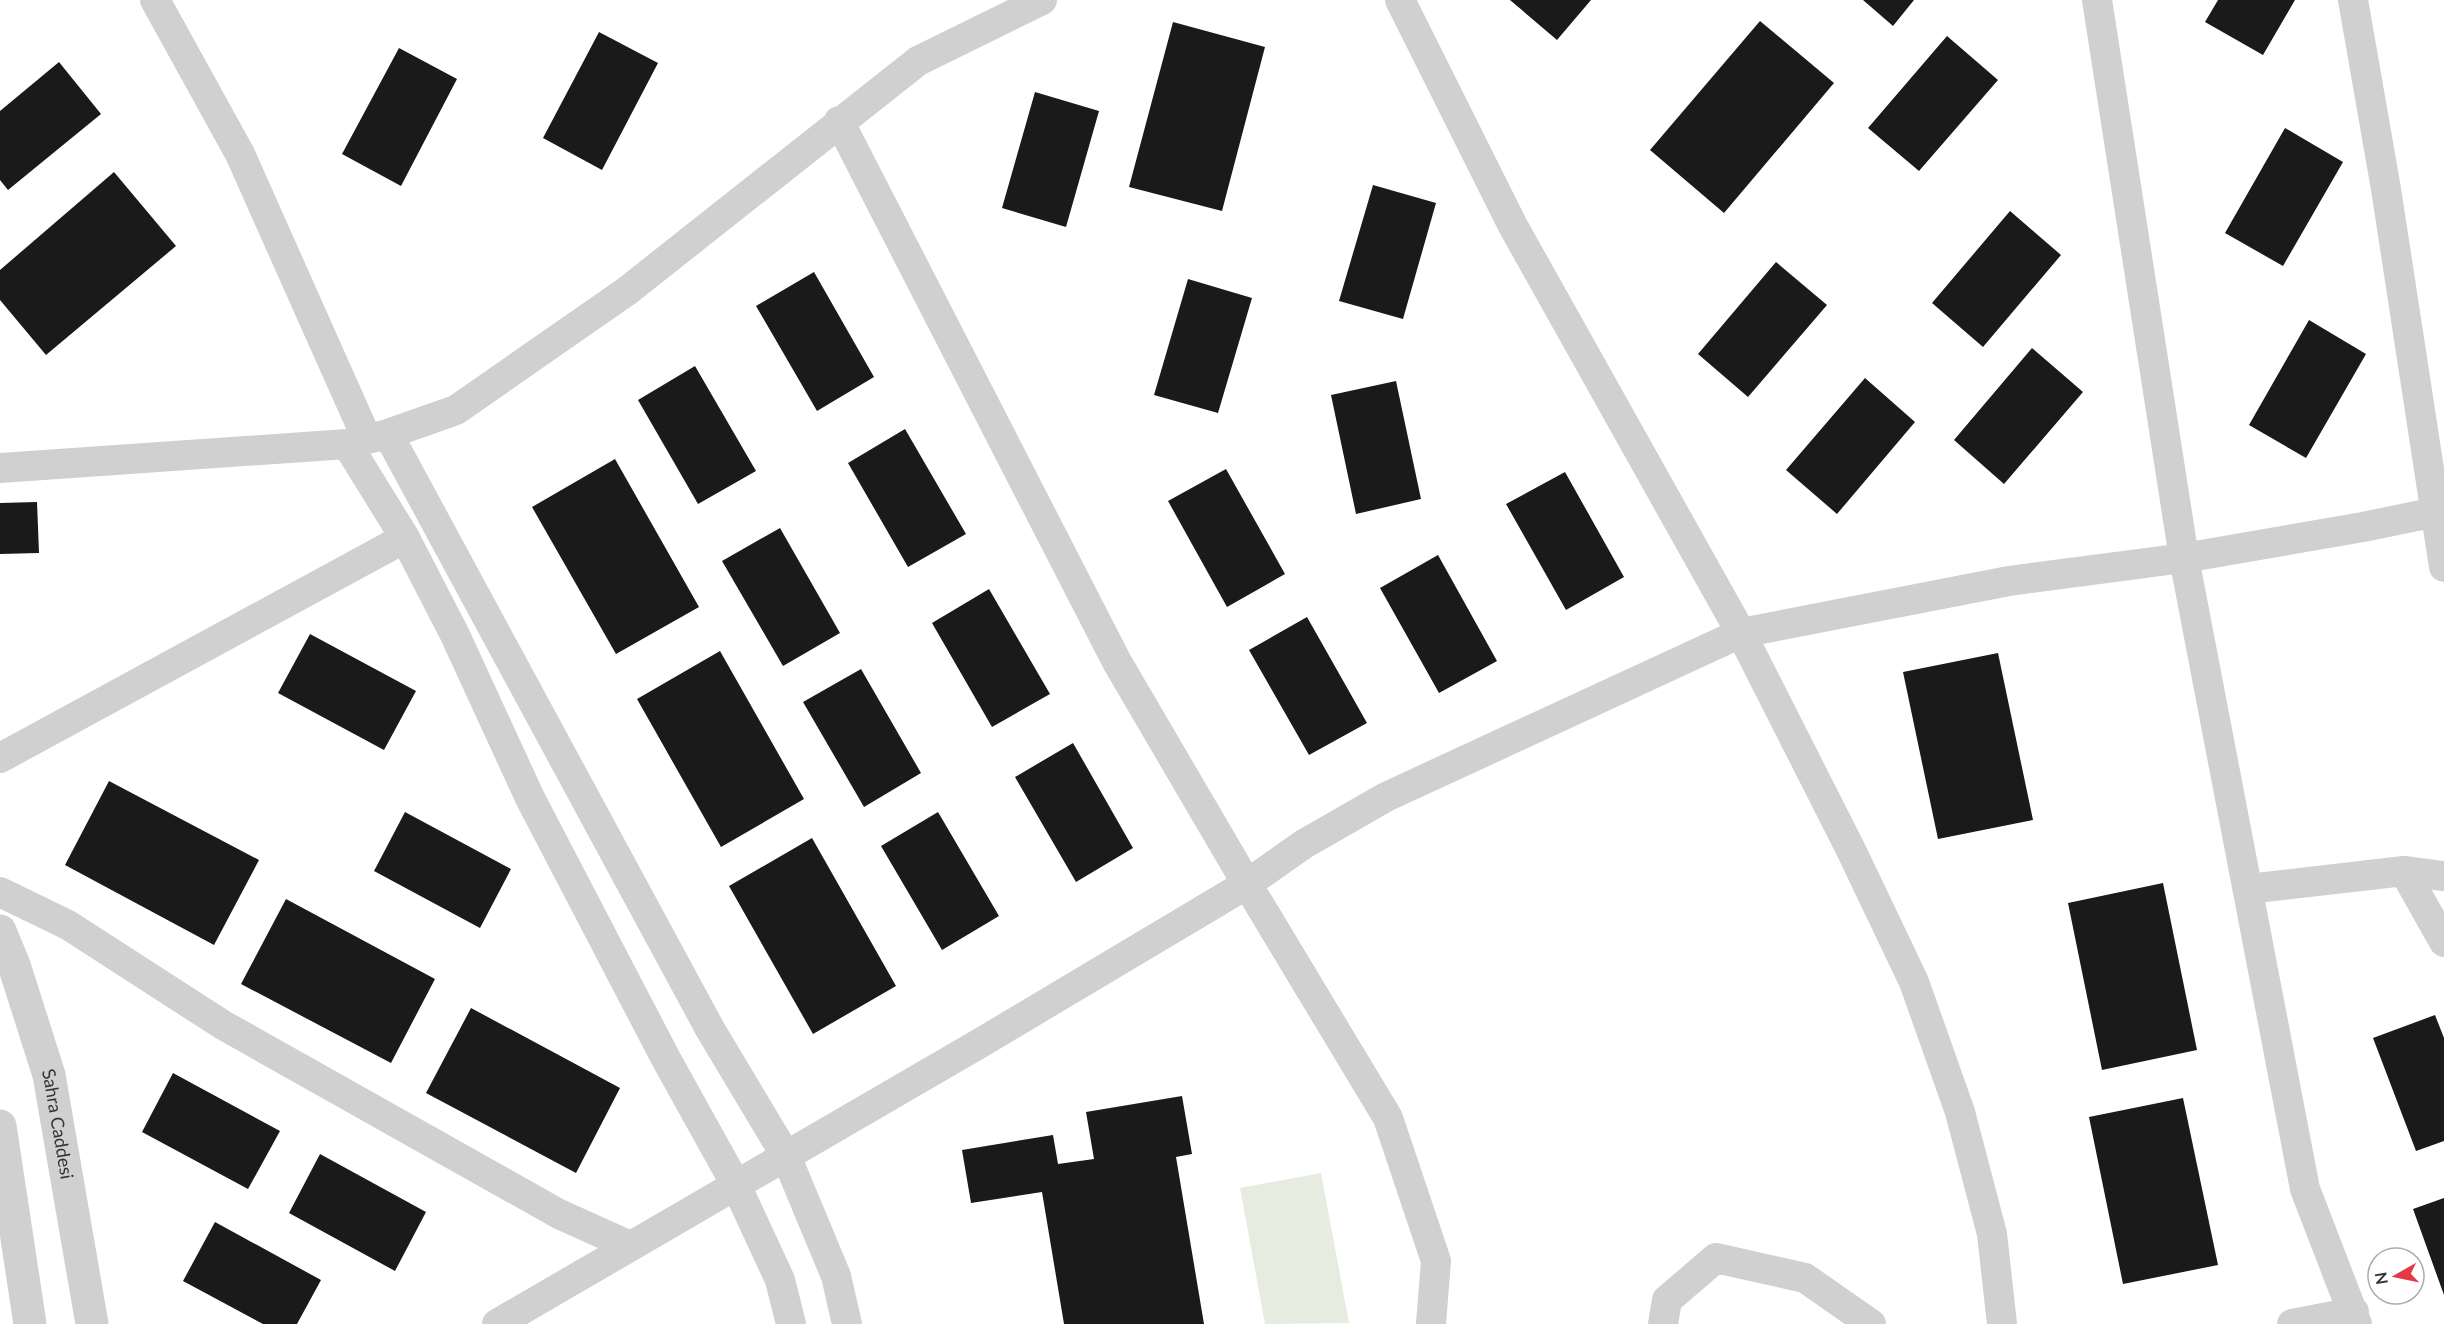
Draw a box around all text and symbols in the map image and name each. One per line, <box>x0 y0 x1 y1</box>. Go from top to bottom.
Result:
street label: Sahra Caddesi <box>38 1066 79 1181</box>
north arrow <box>2366 1246 2426 1306</box>
text: N <box>2370 1271 2391 1286</box>

